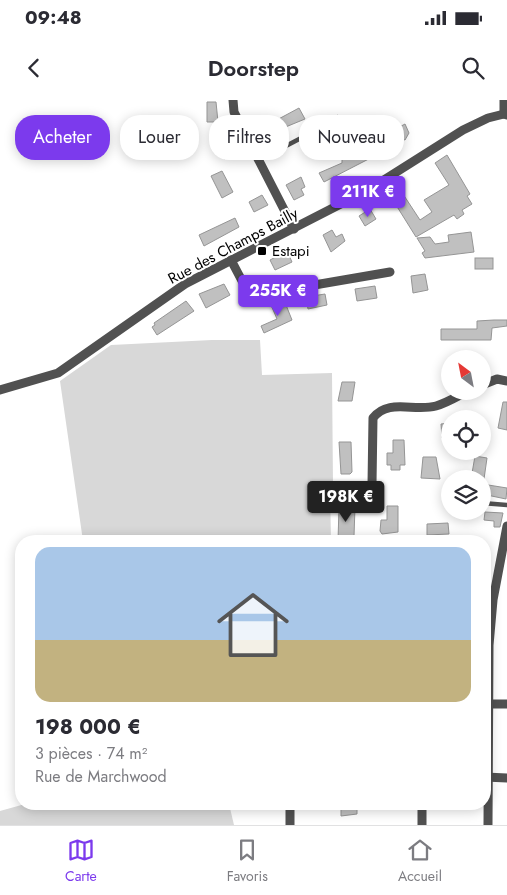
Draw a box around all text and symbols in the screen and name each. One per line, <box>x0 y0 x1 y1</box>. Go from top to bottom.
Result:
text: 09:48 <box>25 4 82 31</box>
text: Doorstep <box>208 52 299 84</box>
icon: back <box>20 54 48 82</box>
icon: search <box>459 54 487 82</box>
chip: Acheter <box>15 115 110 160</box>
chip: Louer <box>120 115 199 160</box>
chip: Filtres <box>209 115 289 160</box>
chip: Nouveau <box>299 115 404 160</box>
pin: 211K € <box>327 176 409 218</box>
text: 211K € <box>341 180 395 203</box>
street label: Rue des Champs Bailly <box>164 202 302 290</box>
place label: Estapi <box>272 240 310 262</box>
marker: Estapi <box>256 245 268 257</box>
pin: 255K € <box>237 274 319 317</box>
text: 255K € <box>249 279 307 302</box>
north arrow <box>441 350 491 400</box>
map controls <box>441 350 491 520</box>
button: locate <box>441 410 491 460</box>
button: layers <box>441 470 491 520</box>
pin: 198K € <box>305 480 387 523</box>
text: 198K € <box>318 485 374 508</box>
icon: home <box>208 580 298 670</box>
text: 198 000 € <box>35 712 141 742</box>
text: 3 pièces · 74 m² <box>35 742 147 765</box>
text: Rue de Marchwood <box>35 765 167 788</box>
tab: Carte <box>65 836 97 886</box>
tab: Favoris <box>227 836 268 886</box>
tab: Accueil <box>398 836 442 886</box>

